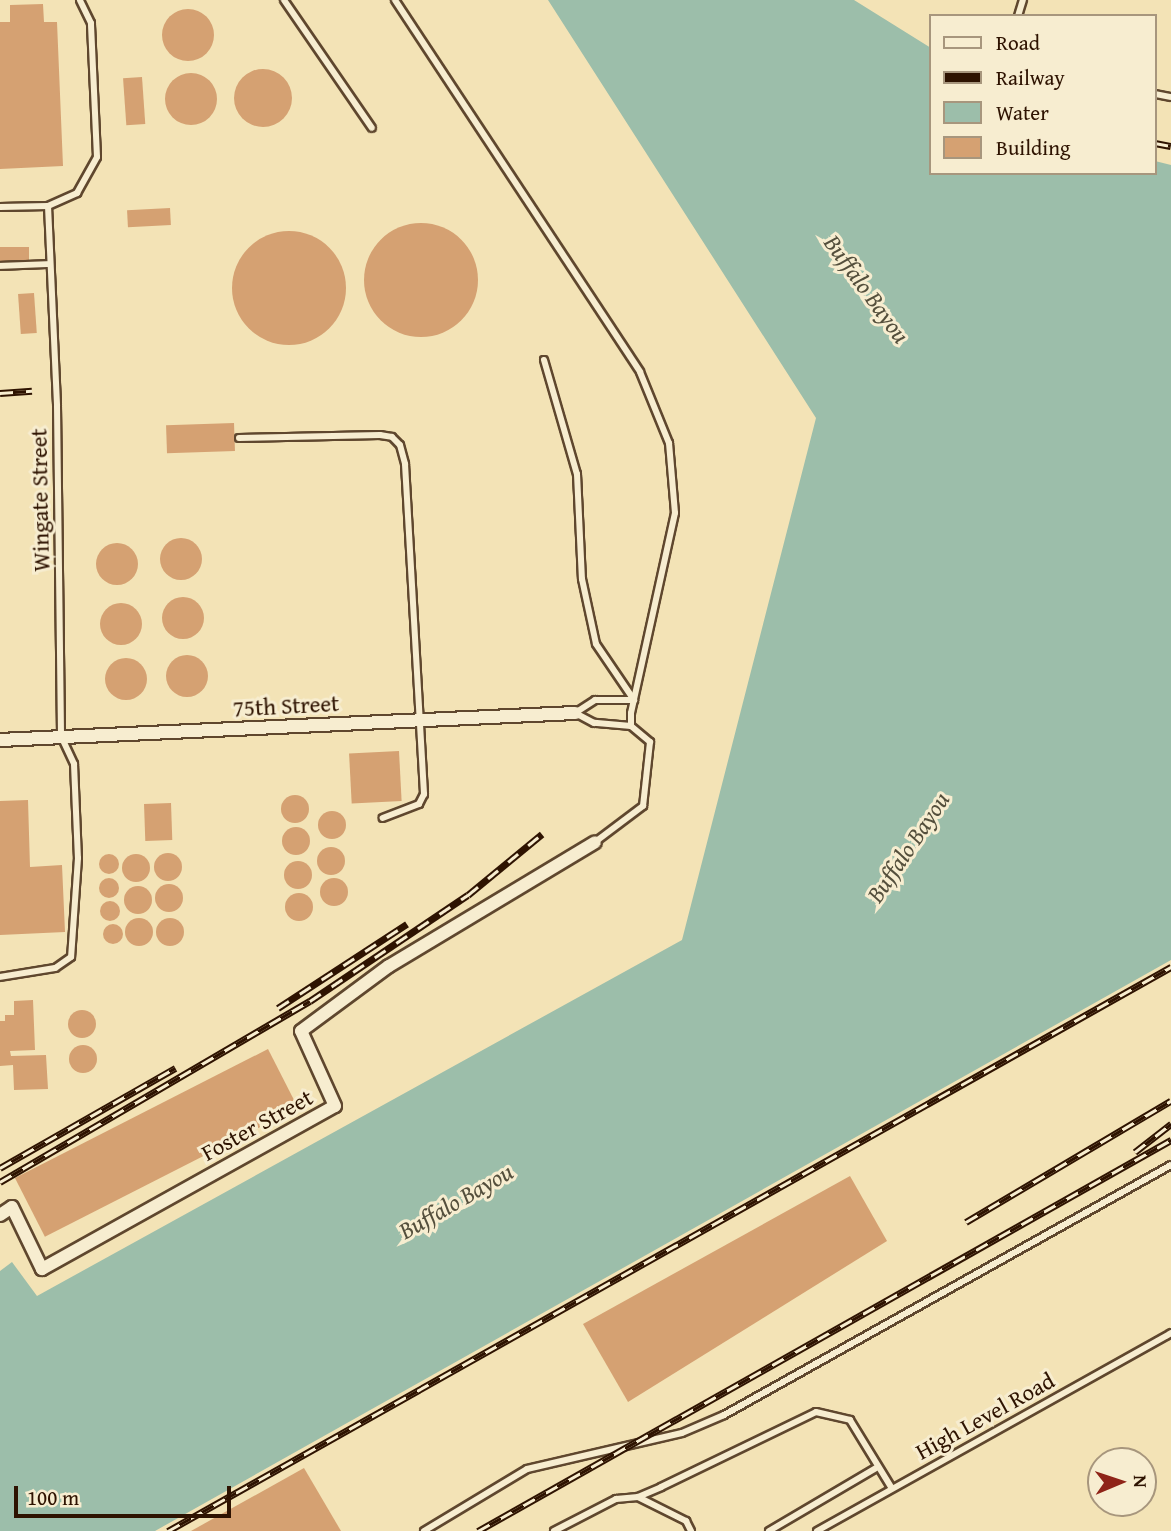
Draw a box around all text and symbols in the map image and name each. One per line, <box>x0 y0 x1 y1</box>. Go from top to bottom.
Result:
legend <box>930 14 1157 175</box>
text: Road <box>996 27 1040 58</box>
text: Railway <box>996 62 1065 93</box>
text: Water <box>996 97 1049 128</box>
text: Building <box>996 132 1070 163</box>
water label: Buffalo Bayou <box>818 229 916 349</box>
street label: Wingate Street <box>25 428 55 572</box>
street label: 75th Street <box>232 689 340 723</box>
water label: Buffalo Bayou <box>861 786 955 908</box>
street label: Foster Street <box>197 1083 317 1167</box>
water label: Buffalo Bayou <box>394 1157 518 1245</box>
street label: High Level Road <box>911 1366 1059 1466</box>
north arrow <box>1087 1447 1157 1517</box>
scale bar <box>18 1472 234 1516</box>
text: N <box>1127 1474 1155 1488</box>
text: 100 m <box>27 1482 79 1513</box>

